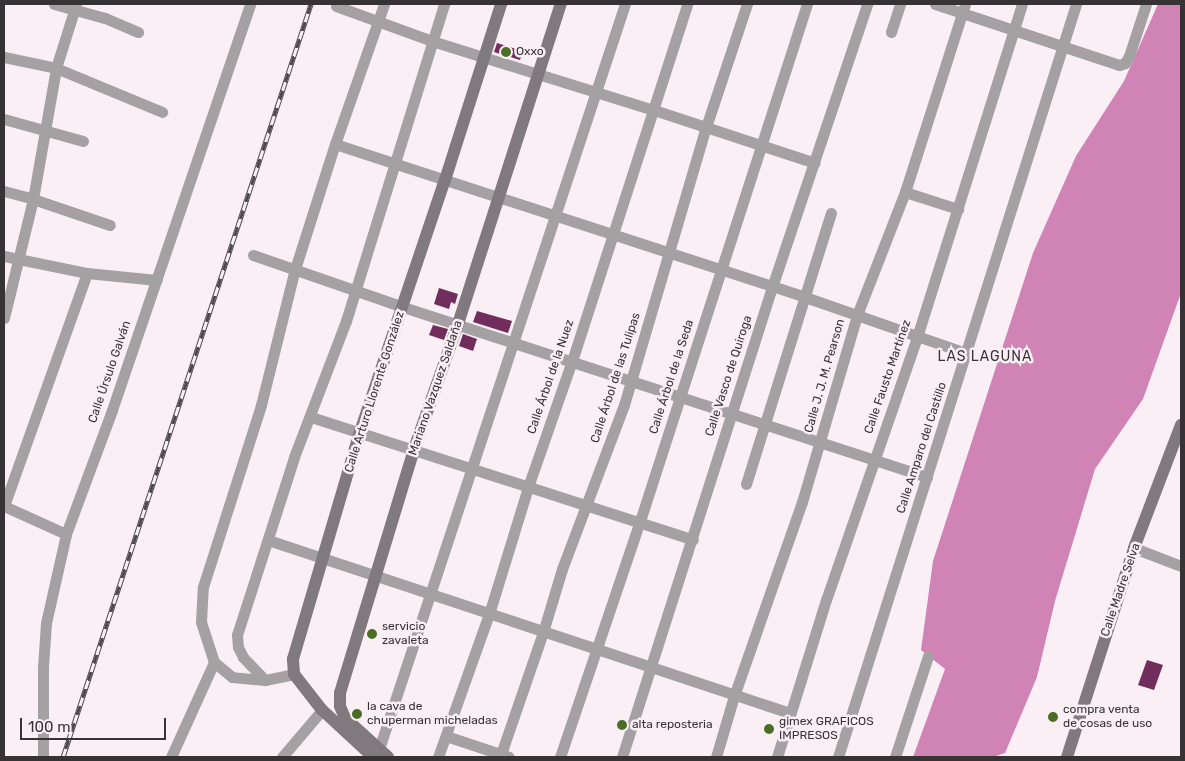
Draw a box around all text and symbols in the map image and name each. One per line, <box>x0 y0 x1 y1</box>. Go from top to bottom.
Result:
place label: Oxxo <box>516 45 544 59</box>
marker: Oxxo <box>500 46 512 58</box>
street label: Calle Arturo Llorente González <box>342 309 408 475</box>
street label: Calle Árbol de las Tulipas <box>588 311 644 445</box>
street label: Calle Vasco de Quiroga <box>703 314 755 438</box>
street label: Calle J. J. M. Pearson <box>802 317 848 435</box>
street label: Calle Árbol de la Nuez <box>525 318 577 436</box>
street label: Calle Árbol de la Seda <box>647 318 697 436</box>
street label: Calle Fausto Martínez <box>862 318 914 436</box>
street label: Calle Úrsulo Galván <box>86 319 134 425</box>
street label: Mariano Vazquez Saldaña <box>406 319 466 457</box>
district label: LAS LAGUNA <box>936 349 1034 365</box>
street label: Calle Amparo del Castillo <box>894 380 950 516</box>
street label: Calle Madre Selva <box>1098 541 1144 639</box>
place label: servicio zavaleta <box>382 620 429 648</box>
marker: servicio zavaleta <box>366 628 378 640</box>
place label: la cava de chuperman micheladas <box>367 700 498 728</box>
place label: compra venta de cosas de uso <box>1063 703 1152 731</box>
scale bar <box>22 708 169 740</box>
marker: la cava de chuperman micheladas <box>351 708 363 720</box>
marker: compra venta de cosas de uso <box>1047 711 1059 723</box>
place label: gimex GRAFICOS IMPRESOS <box>779 715 874 743</box>
text: 100 m <box>28 718 70 736</box>
place label: alta reposteria <box>632 718 713 732</box>
marker: alta reposteria <box>616 719 628 731</box>
marker: gimex GRAFICOS IMPRESOS <box>763 723 775 735</box>

